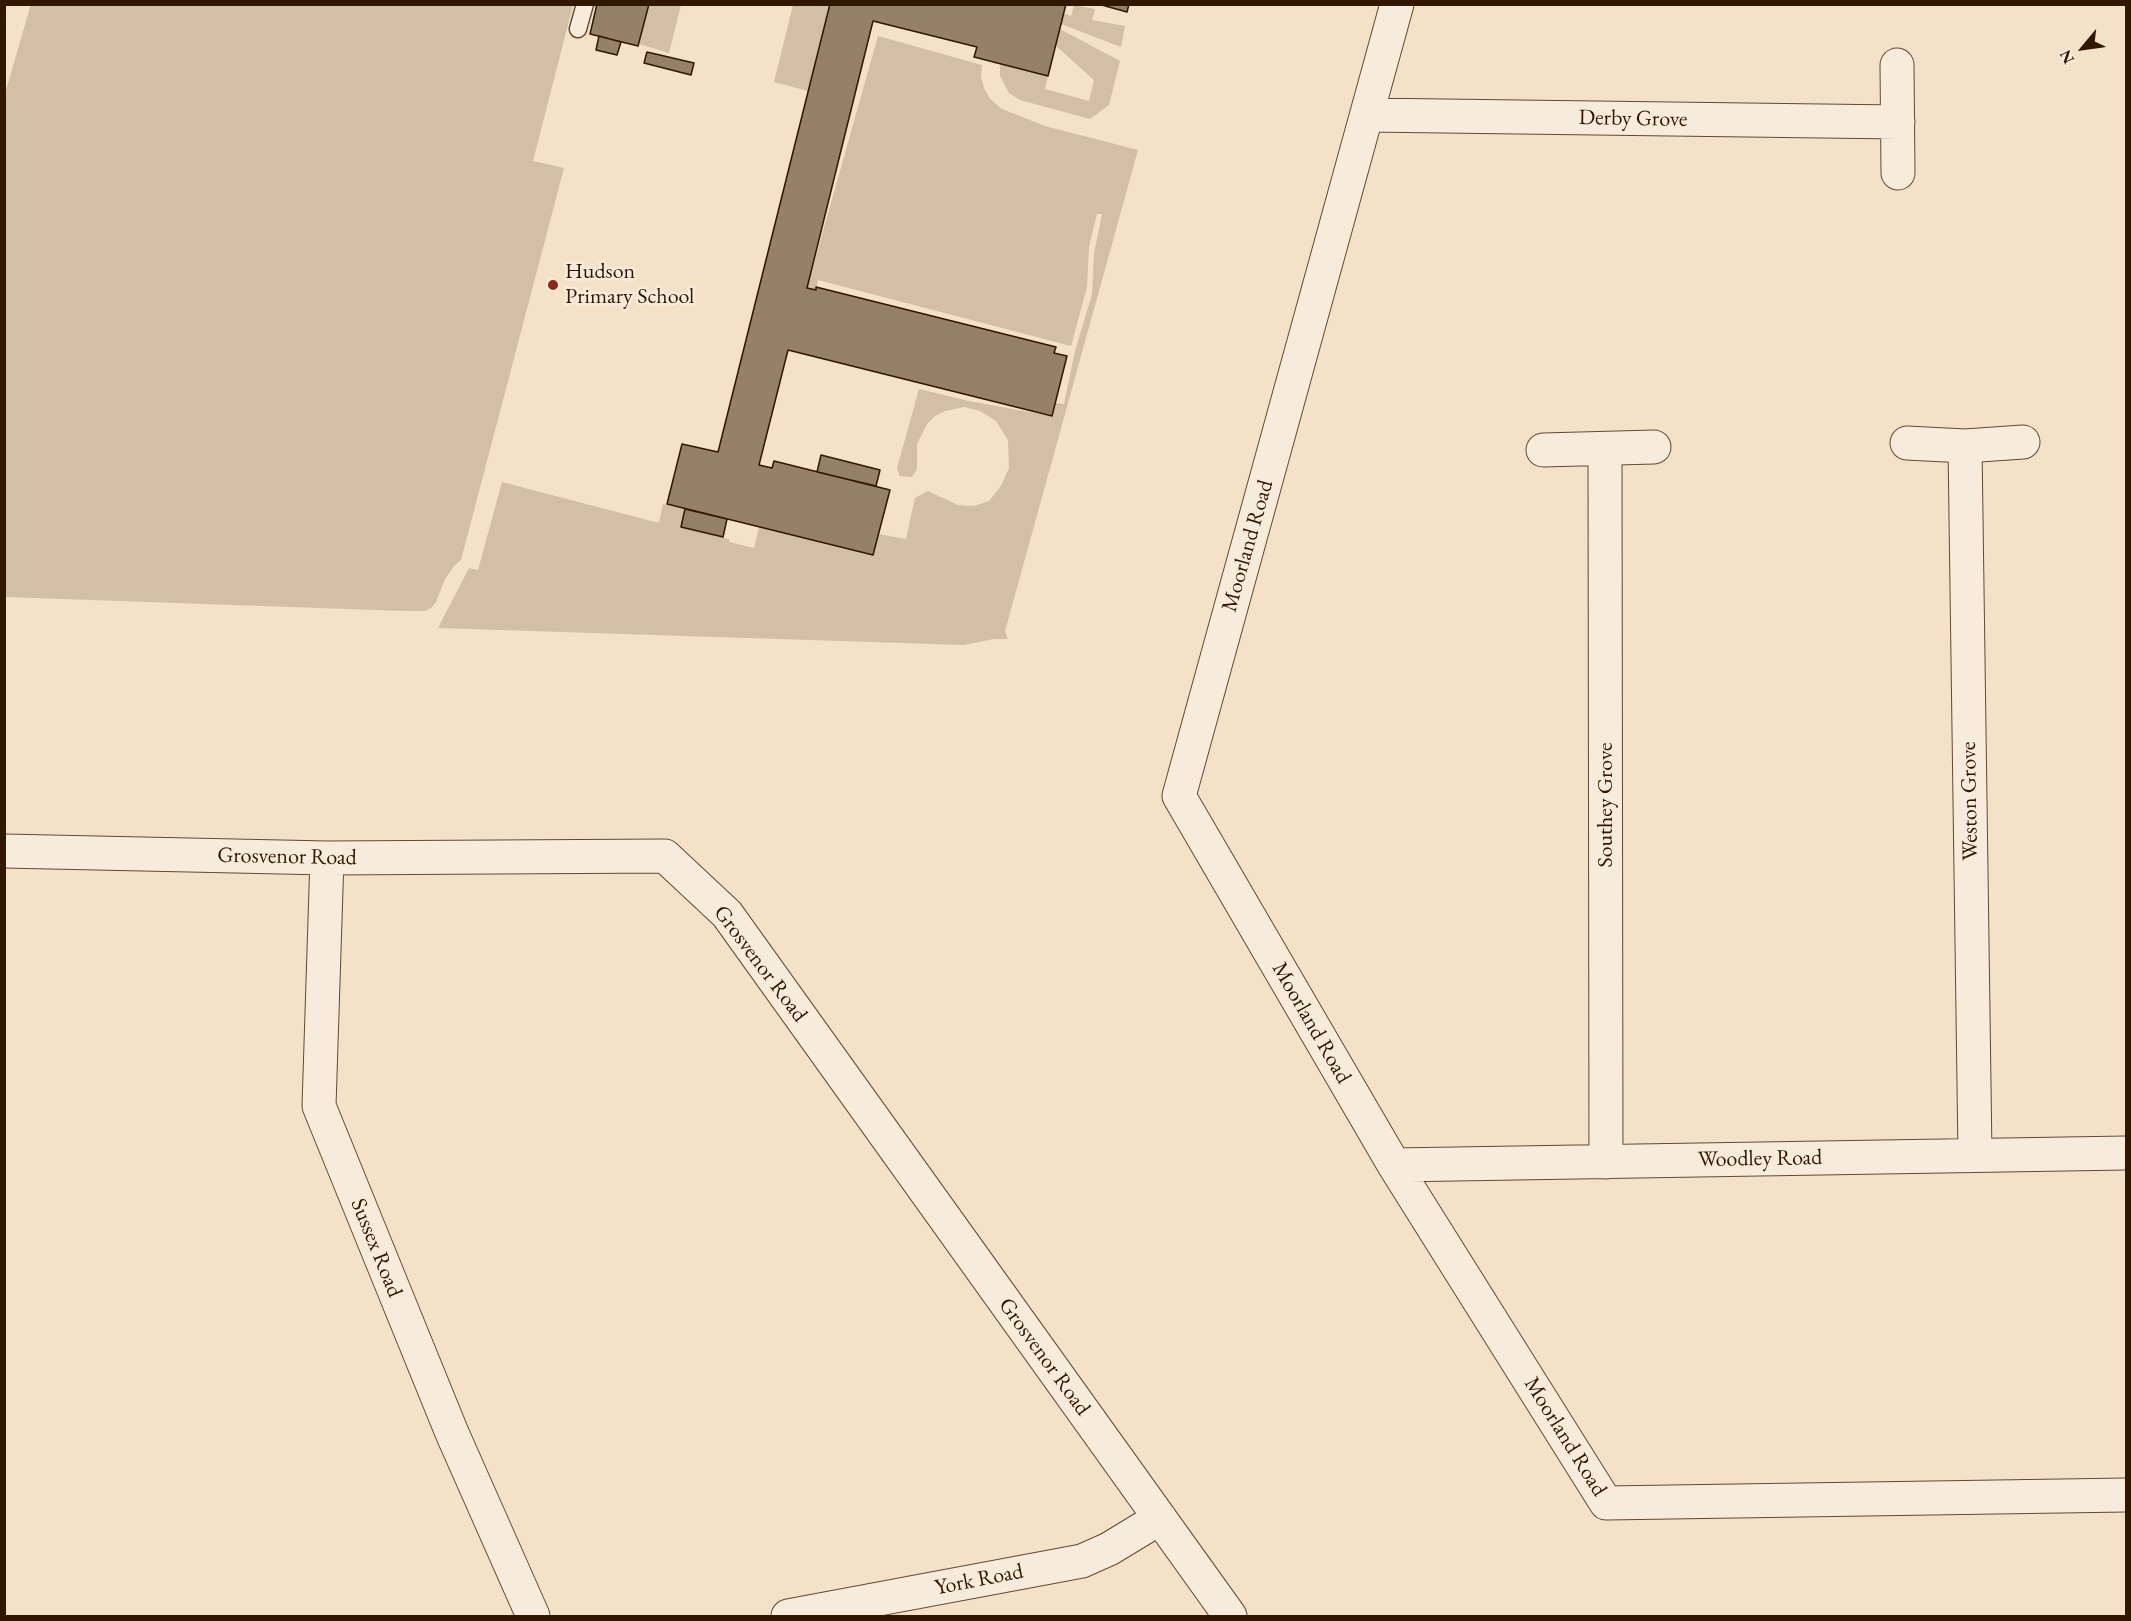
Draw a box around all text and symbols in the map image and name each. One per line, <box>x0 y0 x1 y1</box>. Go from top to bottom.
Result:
north arrow <box>2053 18 2113 78</box>
text: N <box>2055 46 2079 68</box>
street label: Derby Grove <box>1578 105 1688 133</box>
place label: Hudson Primary School <box>565 259 694 310</box>
marker: Hudson Primary School <box>546 278 560 292</box>
street label: Moorland Road <box>1217 477 1279 615</box>
street label: Weston Grove <box>1956 741 1984 861</box>
street label: Southey Grove <box>1593 742 1619 868</box>
street label: Grosvenor Road <box>217 843 357 871</box>
street label: Grosvenor Road <box>708 900 812 1028</box>
street label: Moorland Road <box>1266 958 1356 1088</box>
street label: Woodley Road <box>1697 1145 1823 1173</box>
street label: Sussex Road <box>344 1195 408 1301</box>
street label: Grosvenor Road <box>992 1293 1096 1421</box>
street label: Moorland Road <box>1518 1372 1612 1502</box>
street label: York Road <box>933 1559 1025 1601</box>

